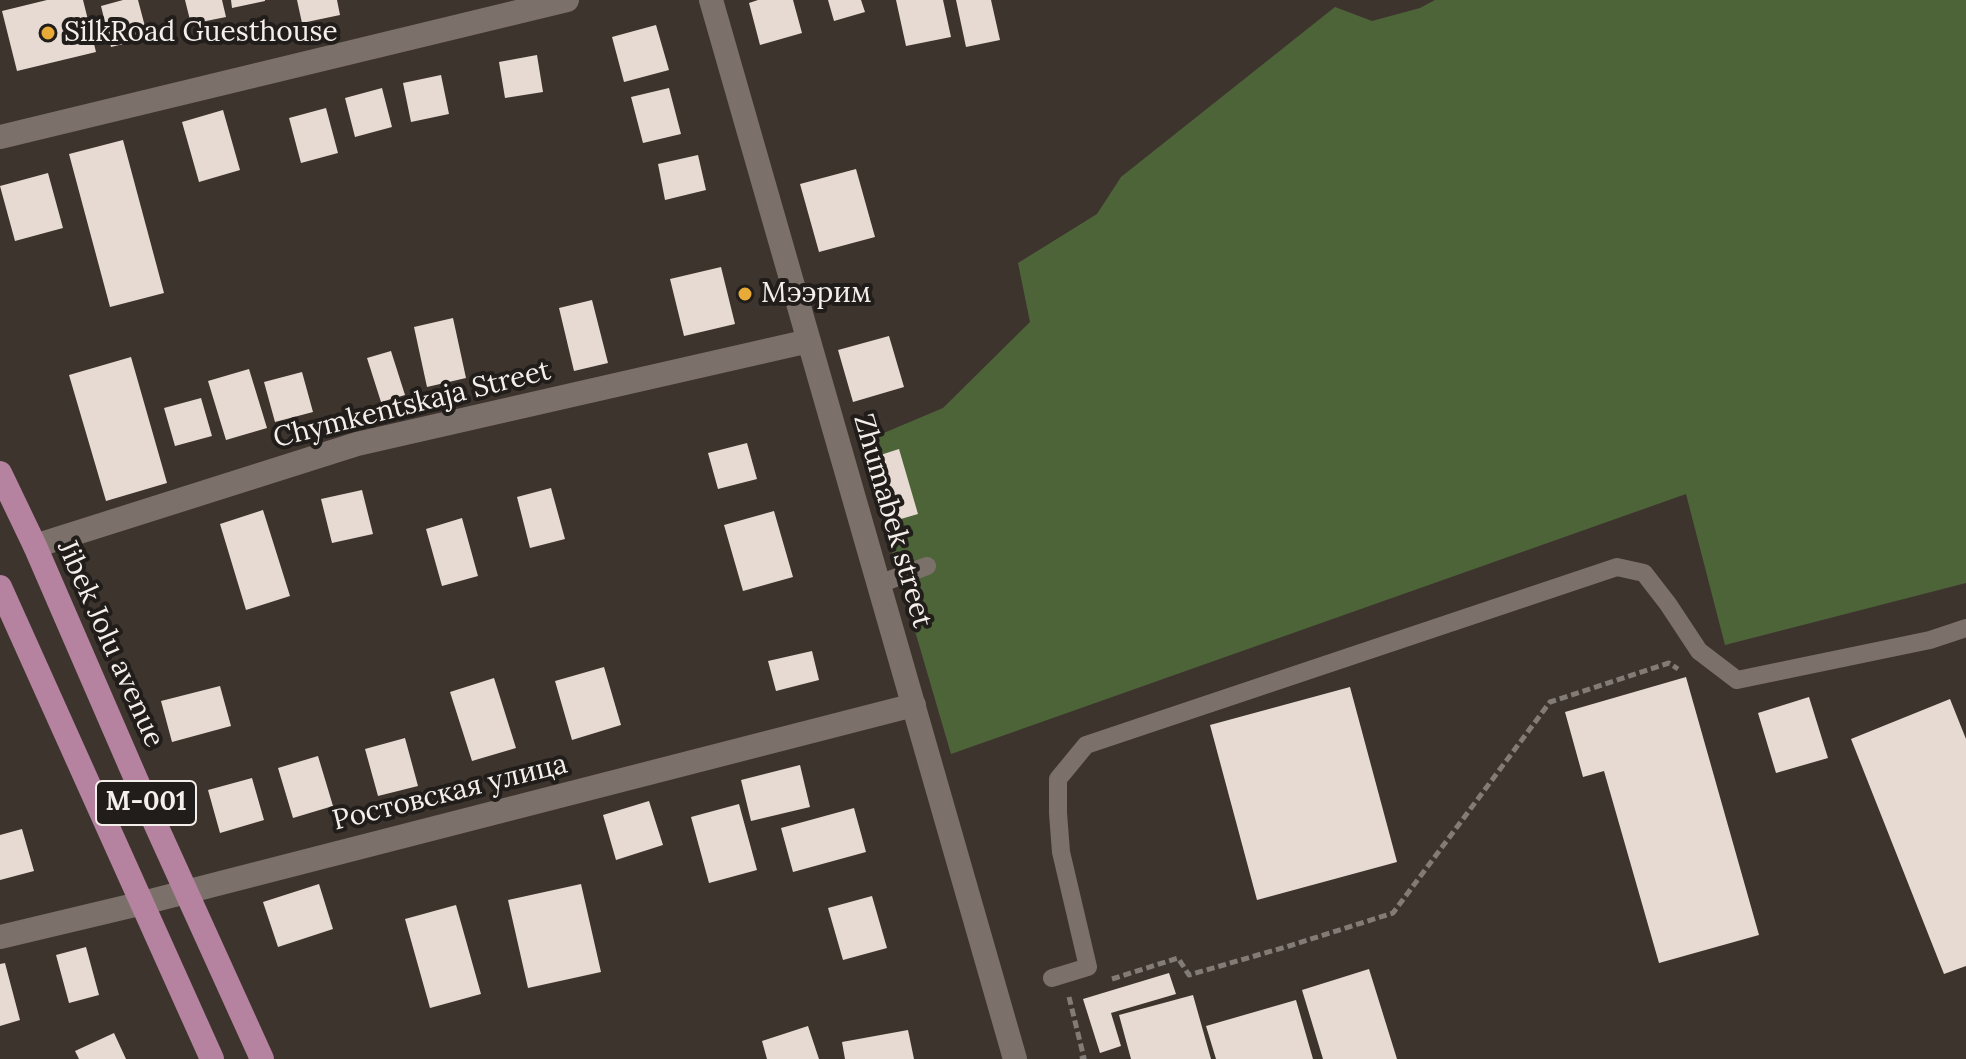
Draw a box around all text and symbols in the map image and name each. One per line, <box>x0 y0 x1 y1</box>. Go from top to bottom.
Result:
place label: SilkRoad Guesthouse <box>64 16 338 50</box>
marker: SilkRoad Guesthouse <box>39 24 57 42</box>
place label: Мээрим <box>761 277 871 311</box>
marker: Мээрим <box>736 285 754 303</box>
street label: Chymkentskaja Street <box>270 354 554 456</box>
street label: Zhumabek street <box>845 410 939 632</box>
street label: Jibek Jolu avenue <box>49 535 171 753</box>
street label: Ростовская улица <box>329 748 571 838</box>
road number: М-001 <box>96 781 196 825</box>

